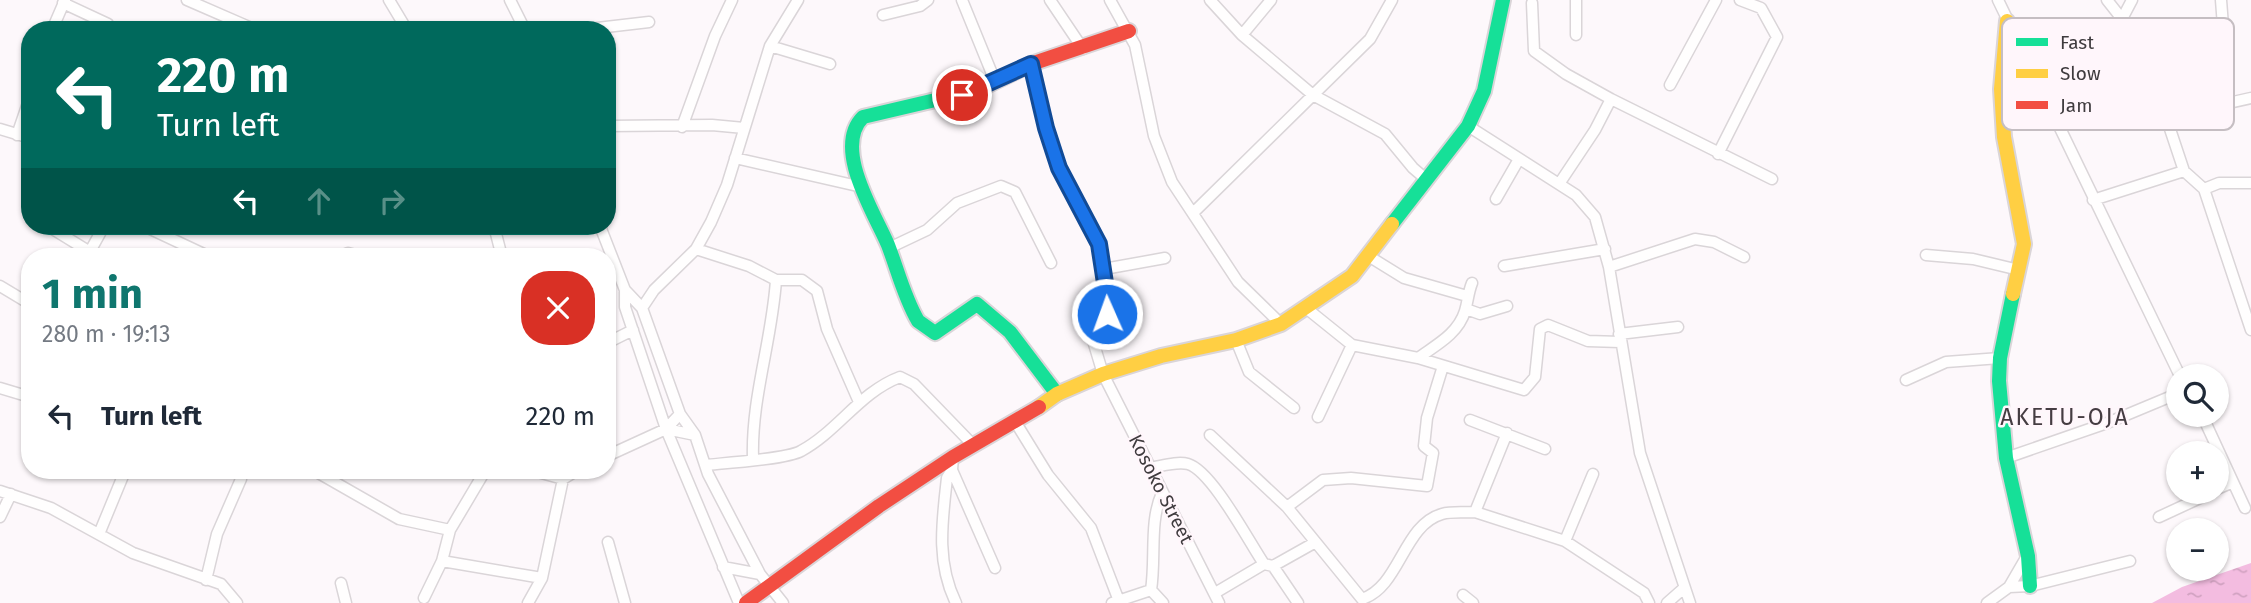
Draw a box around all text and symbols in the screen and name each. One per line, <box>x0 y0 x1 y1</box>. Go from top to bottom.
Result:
legend <box>2002 18 2234 130</box>
text: Fast <box>2060 31 2094 54</box>
text: 220 m <box>157 46 289 105</box>
icon: left <box>42 49 133 140</box>
text: Slow <box>2060 62 2101 85</box>
pin <box>932 65 992 125</box>
icon: arrive <box>943 76 981 114</box>
text: Jam <box>2060 94 2092 117</box>
text: Turn left <box>157 106 279 144</box>
icon: left <box>227 182 265 220</box>
icon: ahead <box>300 182 338 220</box>
icon: right <box>373 182 411 220</box>
text: 1 min <box>42 269 143 319</box>
button: close <box>521 271 595 345</box>
position arrow <box>1070 277 1144 351</box>
text: 280 m · 19:13 <box>42 320 170 348</box>
map controls <box>2166 364 2229 581</box>
button: search <box>2166 364 2229 427</box>
icon: left <box>42 397 80 435</box>
text: Turn left <box>101 401 202 432</box>
text: 220 m <box>526 401 595 432</box>
district label: AKETU-OJA <box>2000 403 2130 431</box>
street label: Kosoko Street <box>1124 431 1198 547</box>
button: + <box>2166 441 2229 504</box>
button: − <box>2166 518 2229 581</box>

